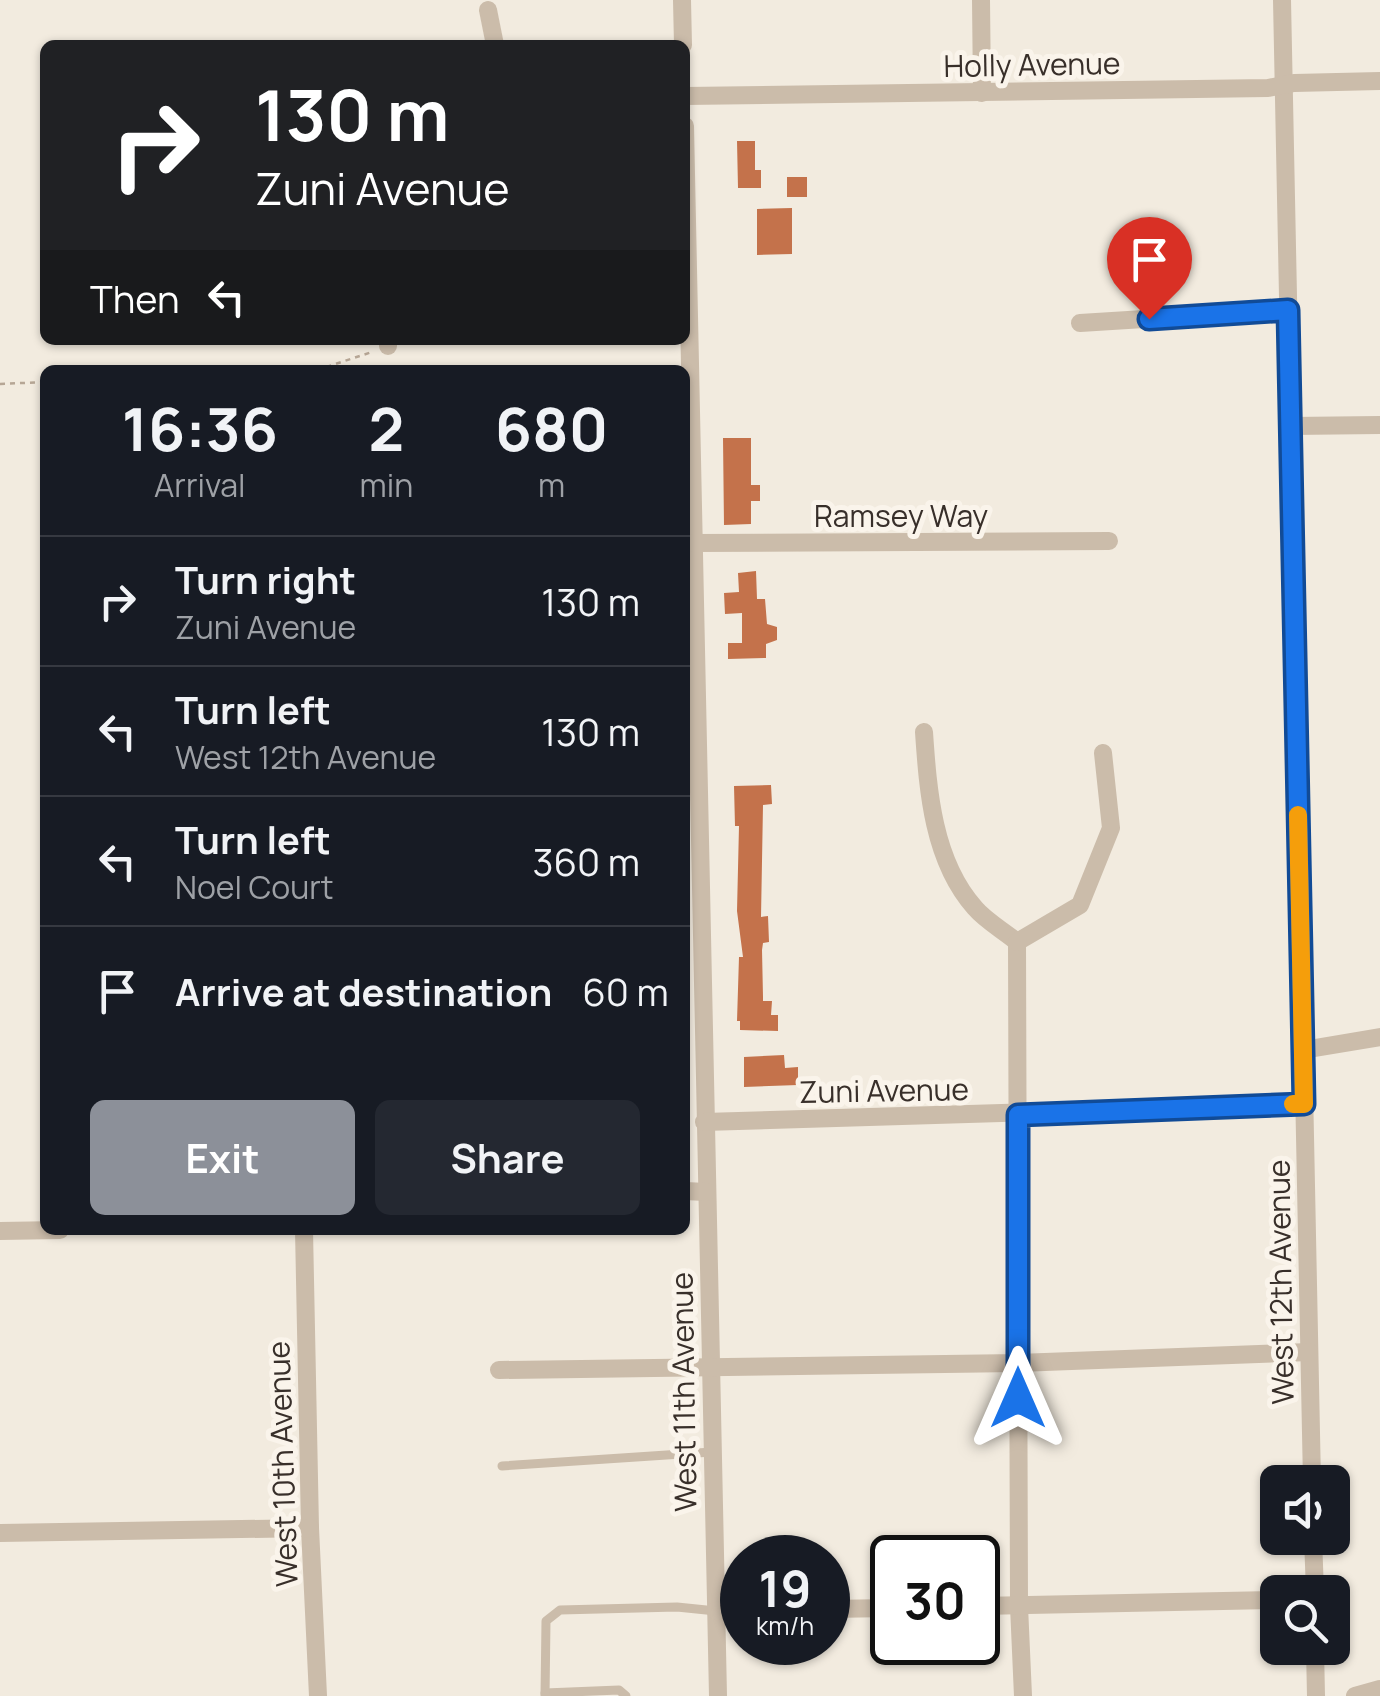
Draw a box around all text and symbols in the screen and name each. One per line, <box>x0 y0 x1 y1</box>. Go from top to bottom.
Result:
street label: Holly Avenue <box>943 42 1121 86</box>
text: 130 m <box>255 66 449 162</box>
icon: right <box>90 80 220 210</box>
text: Zuni Avenue <box>255 157 510 219</box>
pin <box>1107 217 1192 320</box>
icon: arrive <box>1122 232 1177 287</box>
icon: left <box>199 270 254 325</box>
text: Then <box>90 272 179 324</box>
text: 16:36 <box>122 387 278 469</box>
text: 2 <box>369 387 404 469</box>
text: 680 <box>495 387 608 469</box>
text: Arrival <box>154 463 245 507</box>
text: min <box>360 463 413 507</box>
text: m <box>538 463 565 507</box>
street label: Ramsey Way <box>814 495 988 536</box>
text: Turn right <box>175 553 356 605</box>
icon: right <box>90 574 145 629</box>
text: 130 m <box>541 575 640 627</box>
text: Zuni Avenue <box>175 605 356 649</box>
text: Turn left <box>175 683 331 735</box>
icon: left <box>90 704 145 759</box>
text: 130 m <box>541 705 640 757</box>
text: West 12th Avenue <box>175 735 436 779</box>
text: Turn left <box>175 813 331 865</box>
icon: left <box>90 834 145 889</box>
text: 360 m <box>532 835 640 887</box>
text: Noel Court <box>175 865 334 909</box>
icon: arrive <box>90 964 145 1019</box>
text: Arrive at destination <box>175 965 552 1017</box>
text: 60 m <box>582 965 669 1017</box>
street label: Zuni Avenue <box>799 1068 969 1112</box>
button: Exit <box>90 1100 355 1215</box>
button: Share <box>375 1100 640 1215</box>
street label: West 12th Avenue <box>1257 1159 1303 1405</box>
street label: West 11th Avenue <box>660 1272 706 1512</box>
street label: West 10th Avenue <box>257 1340 307 1588</box>
position arrow <box>966 1346 1070 1450</box>
map controls <box>1260 1465 1350 1665</box>
button: sound <box>1260 1465 1350 1555</box>
speed limit sign: 30 <box>870 1535 1000 1665</box>
text: 19 <box>759 1554 811 1622</box>
button: search <box>1260 1575 1350 1665</box>
text: km/h <box>756 1608 814 1643</box>

